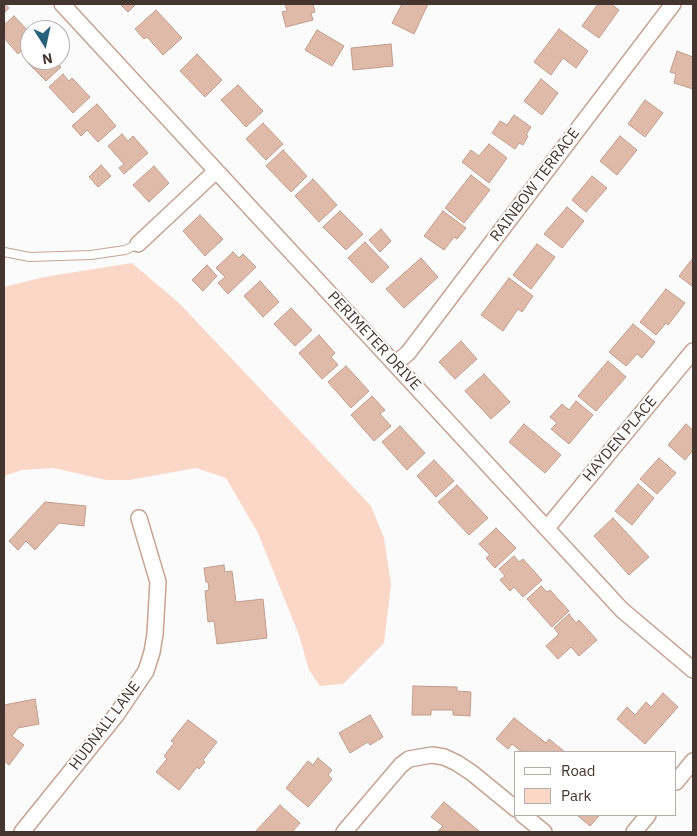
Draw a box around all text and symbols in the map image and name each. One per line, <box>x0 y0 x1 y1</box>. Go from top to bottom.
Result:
north arrow <box>20 20 70 70</box>
text: N <box>41 49 54 69</box>
street label: RAINBOW TERRACE <box>487 125 583 245</box>
street label: PERIMETER DRIVE <box>324 288 424 394</box>
street label: HAYDEN PLACE <box>579 393 661 485</box>
street label: HUDNALL LANE <box>66 678 144 774</box>
legend <box>514 751 677 816</box>
text: Road <box>561 761 596 780</box>
text: Park <box>561 786 591 805</box>

